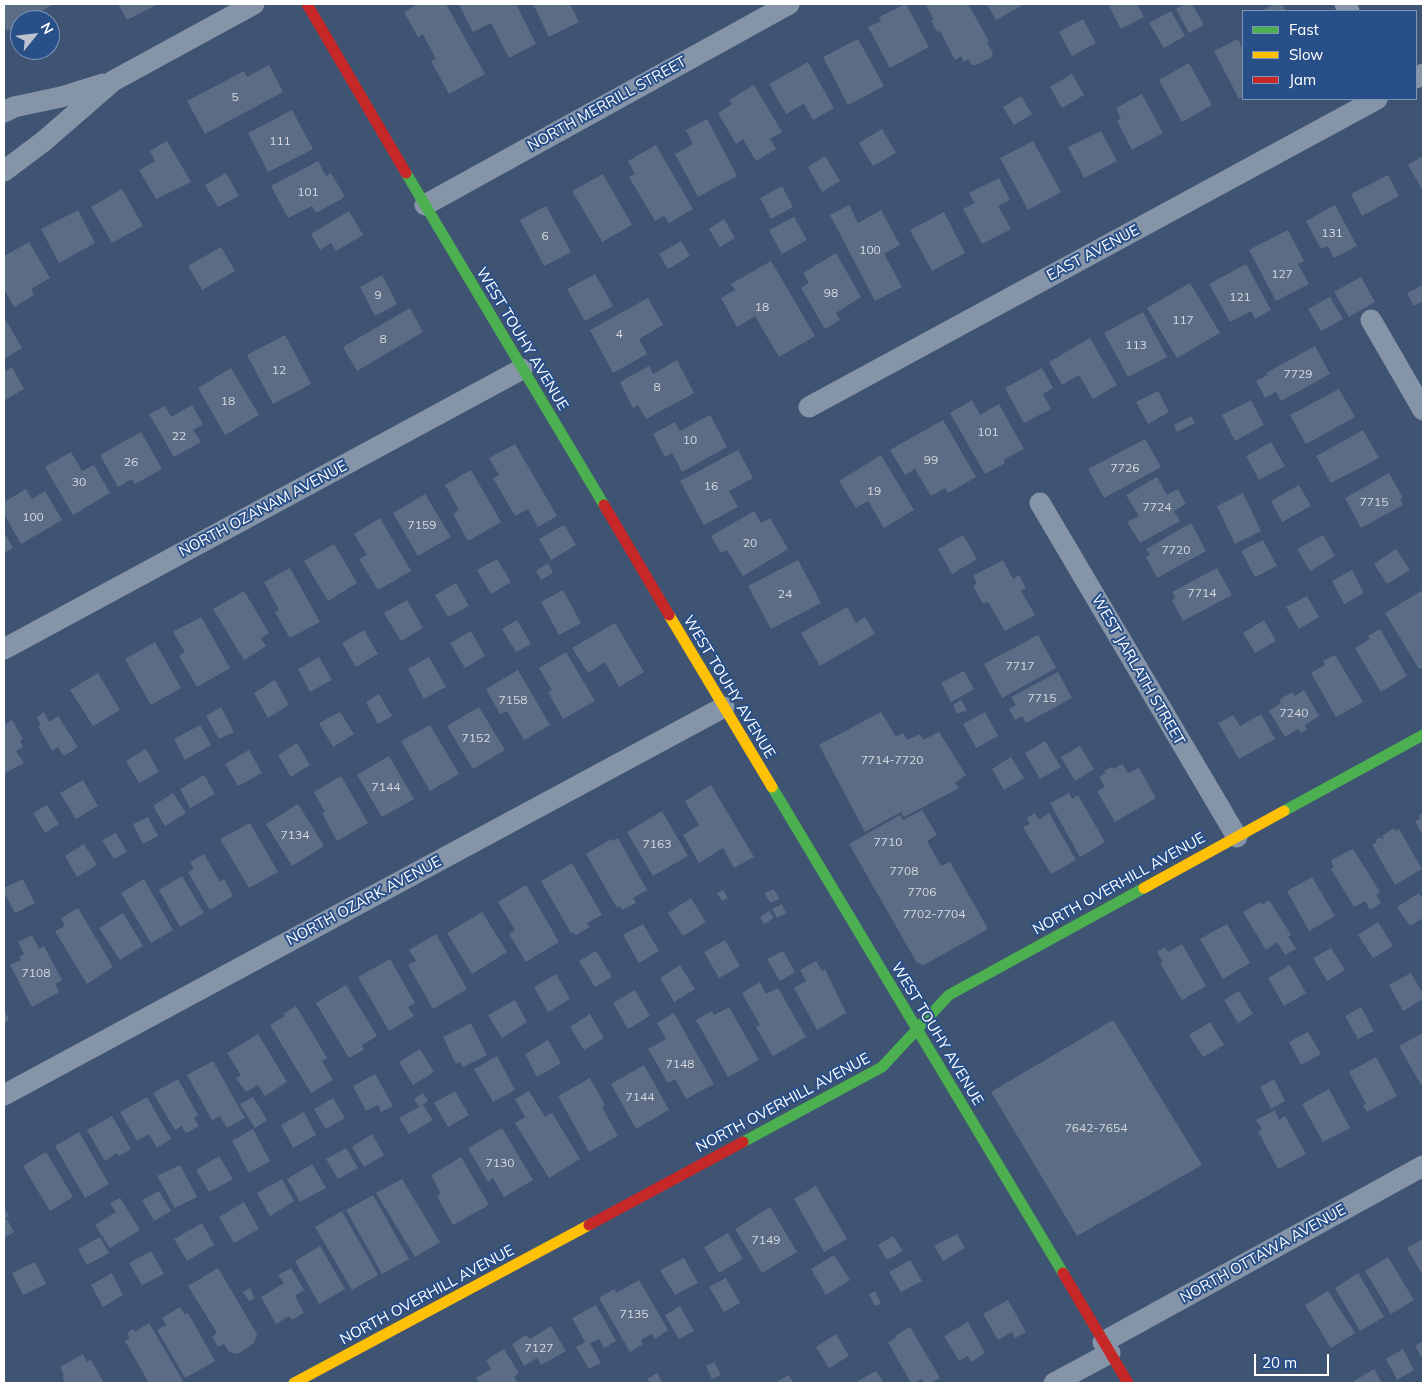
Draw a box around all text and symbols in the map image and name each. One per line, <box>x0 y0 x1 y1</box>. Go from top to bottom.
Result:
north arrow <box>10 10 60 60</box>
legend <box>1242 10 1417 100</box>
text: N <box>37 19 58 37</box>
text: Fast <box>1289 20 1319 39</box>
text: Slow <box>1289 45 1323 64</box>
street label: NORTH MERRILL STREET <box>524 53 690 155</box>
text: Jam <box>1289 70 1316 89</box>
house number: 5 <box>231 90 239 104</box>
house number: 111 <box>269 134 291 148</box>
house number: 101 <box>297 185 319 199</box>
street label: EAST AVENUE <box>1044 221 1142 285</box>
house number: 131 <box>1321 226 1343 240</box>
house number: 6 <box>541 229 549 243</box>
house number: 100 <box>859 243 881 257</box>
street label: WEST TOUHY AVENUE <box>472 264 572 414</box>
house number: 127 <box>1271 267 1293 281</box>
house number: 98 <box>824 286 838 300</box>
house number: 9 <box>374 288 382 302</box>
house number: 121 <box>1229 290 1251 304</box>
house number: 18 <box>755 300 769 314</box>
house number: 117 <box>1172 313 1194 327</box>
house number: 4 <box>615 327 623 341</box>
house number: 8 <box>379 332 387 346</box>
house number: 113 <box>1125 338 1147 352</box>
house number: 12 <box>272 363 286 377</box>
house number: 7729 <box>1284 367 1312 381</box>
house number: 8 <box>653 380 661 394</box>
house number: 18 <box>221 394 235 408</box>
house number: 101 <box>977 425 999 439</box>
house number: 22 <box>172 429 186 443</box>
house number: 10 <box>683 433 697 447</box>
house number: 99 <box>924 453 938 467</box>
house number: 26 <box>124 455 138 469</box>
street label: NORTH OZANAM AVENUE <box>176 457 350 561</box>
house number: 7726 <box>1111 461 1139 475</box>
house number: 30 <box>72 475 86 489</box>
house number: 16 <box>704 479 718 493</box>
house number: 19 <box>867 484 881 498</box>
house number: 7715 <box>1360 495 1388 509</box>
house number: 7724 <box>1143 500 1171 514</box>
house number: 100 <box>22 510 44 524</box>
house number: 7159 <box>408 518 436 532</box>
house number: 20 <box>743 536 757 550</box>
house number: 7720 <box>1162 543 1190 557</box>
house number: 7714 <box>1188 586 1216 600</box>
house number: 24 <box>778 587 792 601</box>
street label: WEST JARLATH STREET <box>1087 591 1189 749</box>
street label: WEST TOUHY AVENUE <box>679 612 779 762</box>
house number: 7717 <box>1006 659 1034 673</box>
house number: 7715 <box>1028 691 1056 705</box>
house number: 7158 <box>499 693 527 707</box>
house number: 7240 <box>1280 706 1308 720</box>
house number: 7152 <box>462 731 490 745</box>
house number: 7714-7720 <box>861 753 923 767</box>
house number: 7144 <box>372 780 400 794</box>
house number: 7134 <box>281 828 309 842</box>
street label: NORTH OVERHILL AVENUE <box>1030 829 1208 939</box>
house number: 7710 <box>874 835 902 849</box>
house number: 7163 <box>643 837 671 851</box>
street label: NORTH OZARK AVENUE <box>283 852 445 950</box>
house number: 7708 <box>890 864 918 878</box>
house number: 7706 <box>908 885 936 899</box>
house number: 7702-7704 <box>903 907 965 921</box>
street label: WEST TOUHY AVENUE <box>887 959 987 1109</box>
house number: 7108 <box>22 966 50 980</box>
street label: NORTH OVERHILL AVENUE <box>693 1049 873 1157</box>
house number: 7148 <box>666 1057 694 1071</box>
house number: 7144 <box>626 1090 654 1104</box>
house number: 7642-7654 <box>1065 1121 1127 1135</box>
house number: 7130 <box>486 1156 514 1170</box>
street label: NORTH OTTAWA AVENUE <box>1177 1201 1349 1307</box>
house number: 7149 <box>752 1233 780 1247</box>
street label: NORTH OVERHILL AVENUE <box>337 1241 517 1349</box>
house number: 7135 <box>620 1307 648 1321</box>
house number: 7127 <box>525 1341 553 1355</box>
scale bar <box>1257 1344 1332 1376</box>
text: 20 m <box>1262 1353 1297 1372</box>

